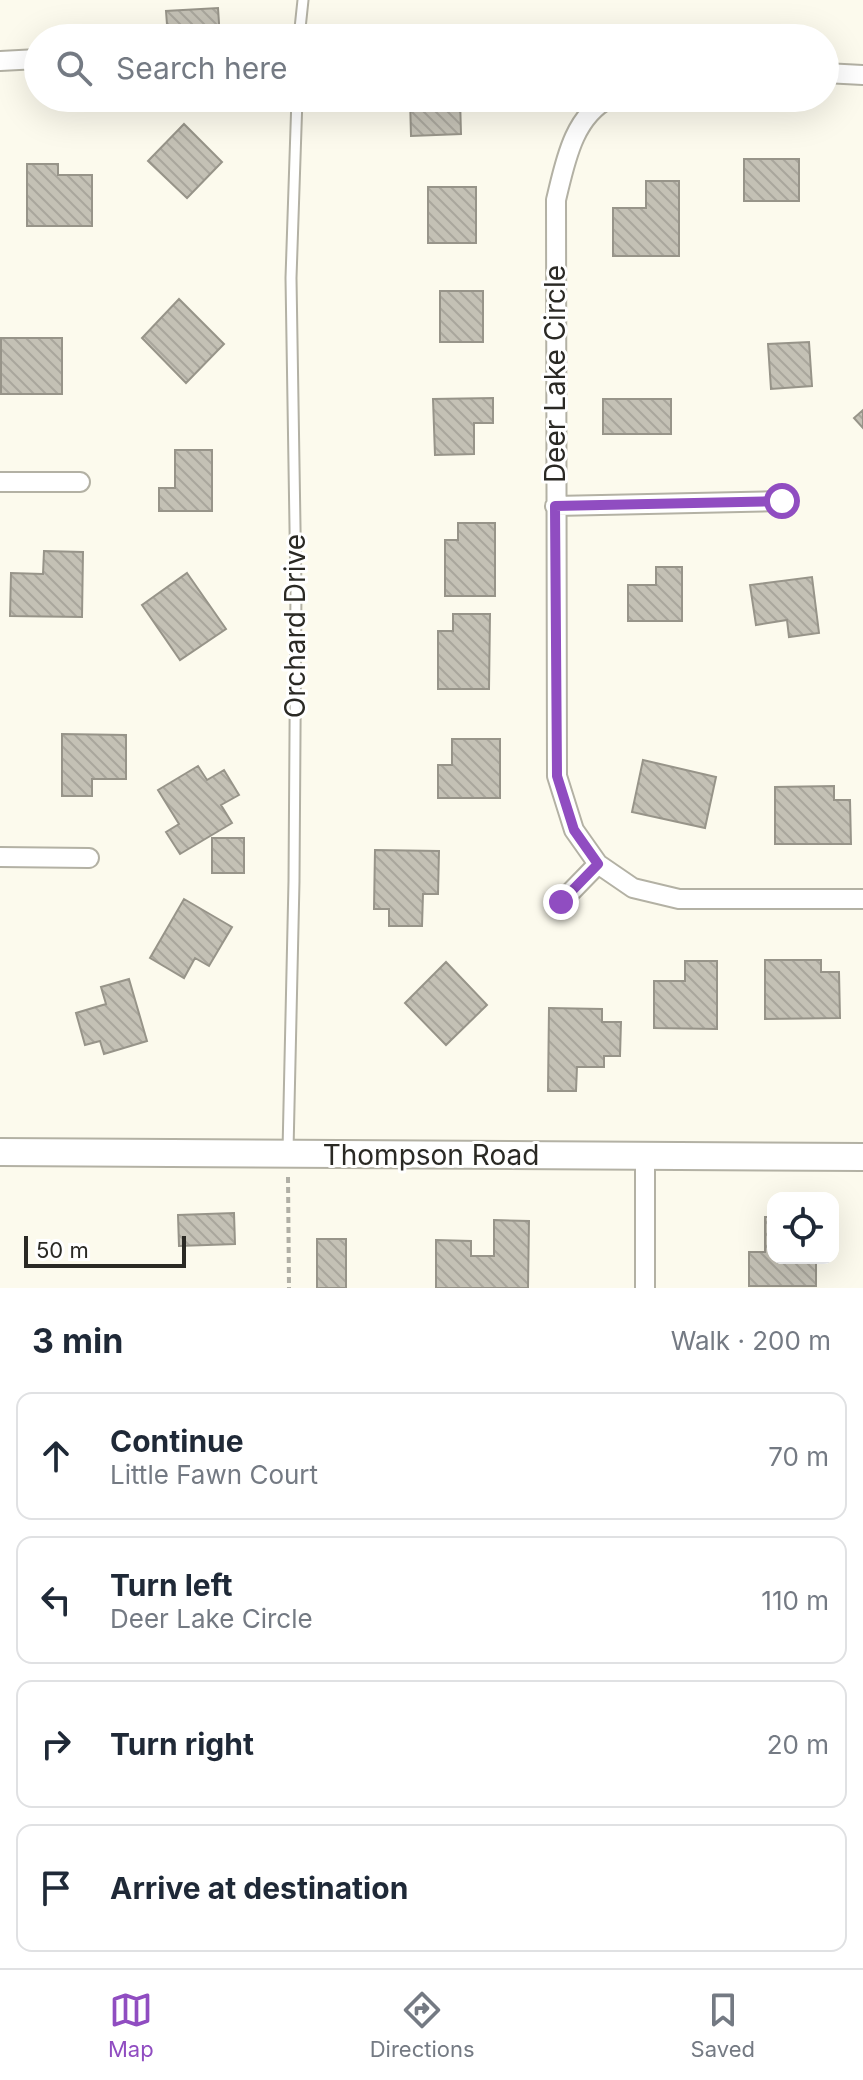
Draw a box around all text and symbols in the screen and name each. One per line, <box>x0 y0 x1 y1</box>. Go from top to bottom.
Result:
search box <box>24 24 839 112</box>
icon: search <box>52 46 96 90</box>
text: Search here <box>116 50 288 86</box>
street label: Deer Lake Circle <box>538 265 572 483</box>
route start <box>764 483 800 519</box>
street label: Orchard Drive <box>278 534 312 718</box>
route end <box>543 884 579 920</box>
street label: Thompson Road <box>323 1138 539 1172</box>
map controls <box>767 1192 839 1264</box>
button: locate <box>767 1192 839 1264</box>
scale bar <box>24 1232 186 1268</box>
text: 50 m <box>36 1237 89 1263</box>
text: 3 min <box>32 1320 123 1361</box>
text: Walk · 200 m <box>671 1325 831 1356</box>
text: Continue <box>110 1423 244 1459</box>
icon: ahead <box>34 1434 78 1478</box>
text: 70 m <box>768 1441 829 1472</box>
text: Little Fawn Court <box>110 1459 318 1490</box>
text: Turn left <box>110 1567 232 1603</box>
icon: left <box>34 1578 78 1622</box>
text: 110 m <box>761 1585 829 1616</box>
text: Deer Lake Circle <box>110 1603 313 1634</box>
icon: right <box>34 1722 78 1766</box>
text: Turn right <box>110 1726 254 1762</box>
text: 20 m <box>767 1729 829 1760</box>
icon: arrive <box>34 1866 78 1910</box>
text: Arrive at destination <box>110 1870 408 1906</box>
tab: Map <box>108 1988 154 2062</box>
tab: Directions <box>370 1988 475 2062</box>
tab: Saved <box>691 1988 755 2062</box>

